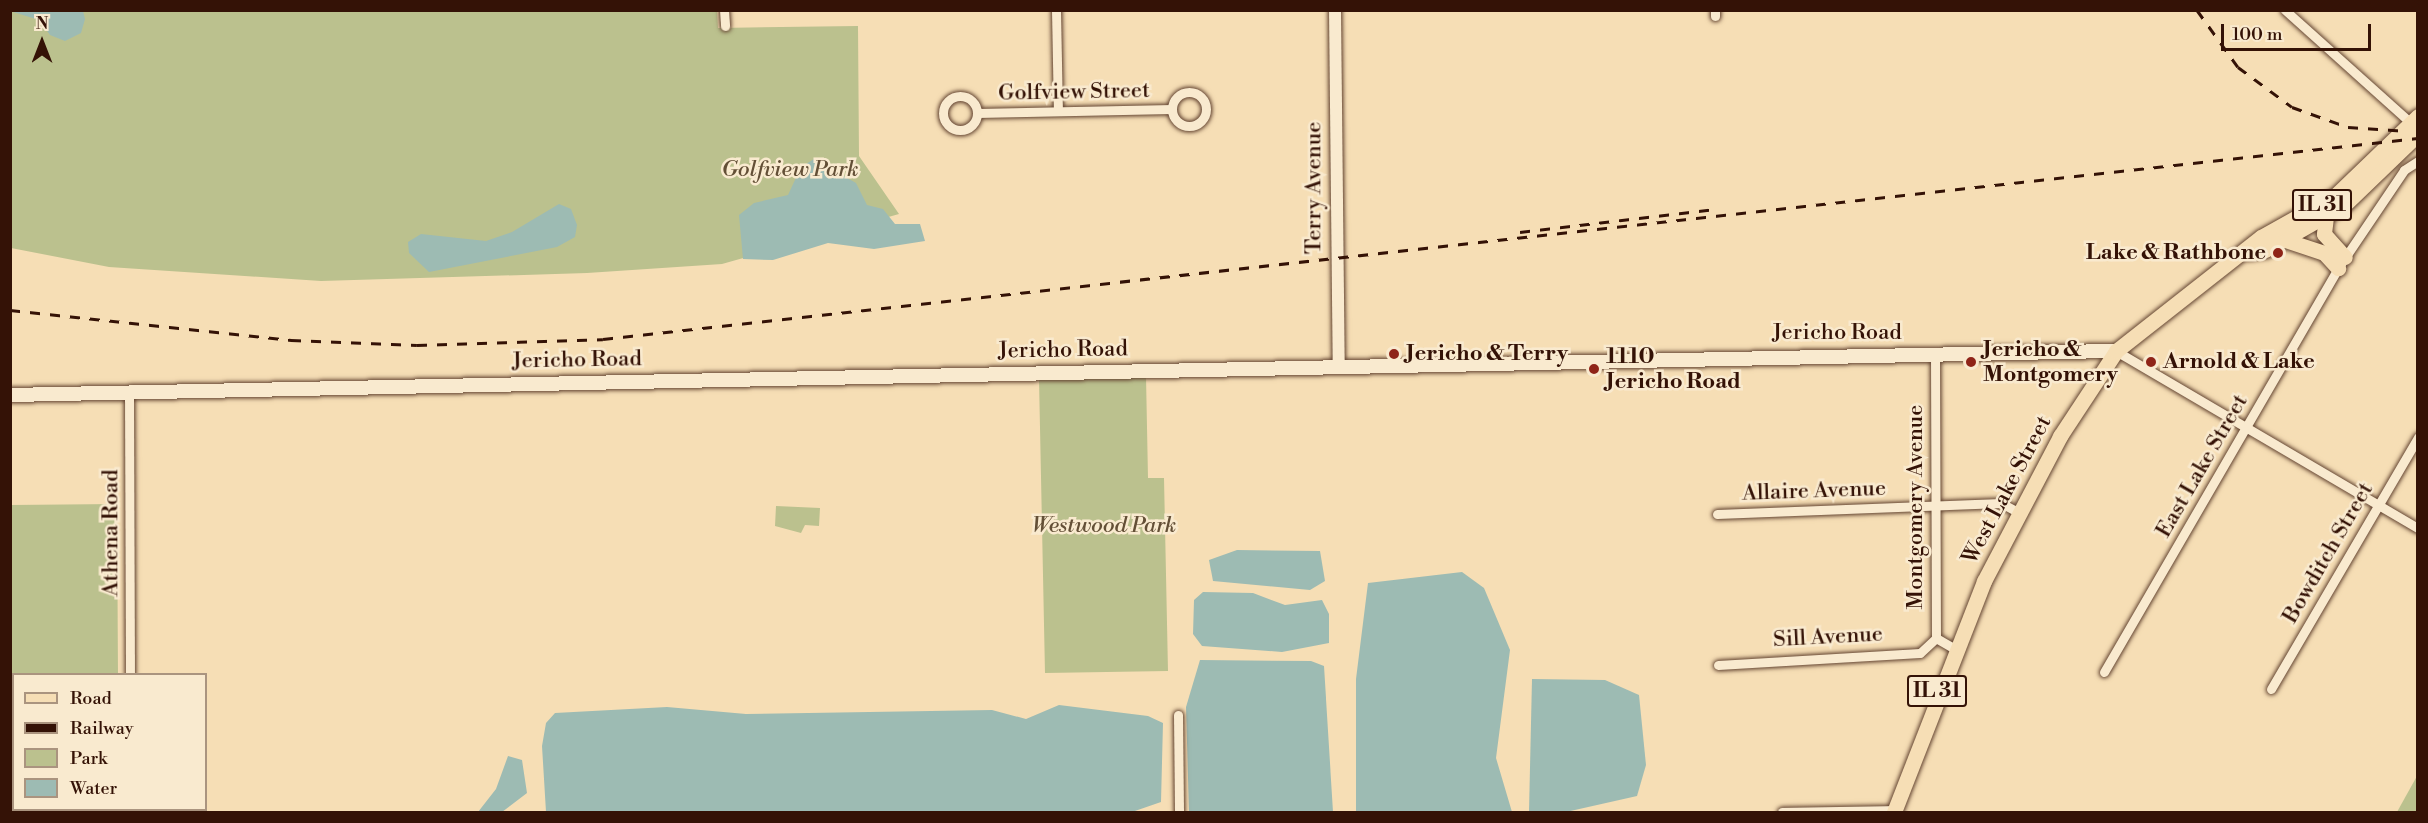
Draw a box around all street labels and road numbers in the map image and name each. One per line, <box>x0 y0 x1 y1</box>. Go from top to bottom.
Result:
street label: Golfview Street <box>998 77 1150 107</box>
street label: Terry Avenue <box>1301 122 1327 254</box>
road number: IL 31 <box>2292 187 2352 223</box>
street label: Jericho Road <box>1772 320 1902 346</box>
street label: Jericho Road <box>998 336 1128 364</box>
street label: Jericho Road <box>512 346 642 374</box>
street label: East Lake Street <box>2150 390 2254 542</box>
street label: Montgomery Avenue <box>1903 405 1929 609</box>
street label: West Lake Street <box>1957 411 2057 569</box>
street label: Athena Road <box>98 469 124 597</box>
street label: Allaire Avenue <box>1742 475 1886 507</box>
street label: Bowditch Street <box>2277 478 2379 628</box>
street label: Sill Avenue <box>1772 621 1884 653</box>
road number: IL 31 <box>1907 673 1967 709</box>

